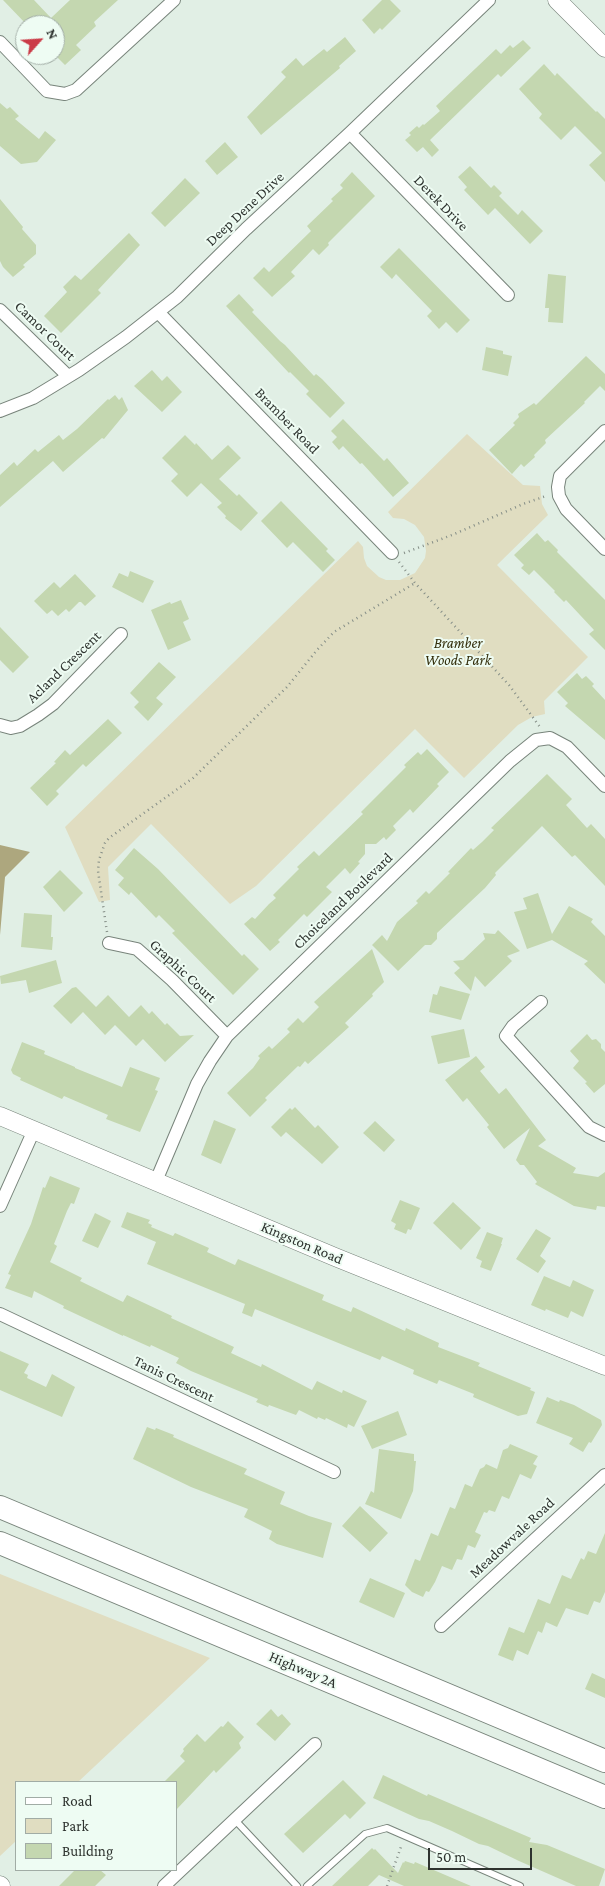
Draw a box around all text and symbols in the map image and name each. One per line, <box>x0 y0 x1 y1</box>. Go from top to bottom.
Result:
north arrow <box>15 15 65 65</box>
text: N <box>43 26 62 42</box>
street label: Deep Dene Drive <box>202 168 288 250</box>
street label: Derek Drive <box>410 171 472 235</box>
street label: Camor Court <box>11 297 79 365</box>
street label: Bramber Road <box>251 384 323 458</box>
street label: Acland Crescent <box>23 627 105 707</box>
park label: Bramber Woods Park <box>425 634 491 669</box>
street label: Choiceland Boulevard <box>289 849 397 953</box>
street label: Graphic Court <box>146 935 220 1007</box>
street label: Kingston Road <box>258 1218 346 1268</box>
street label: Tanis Crescent <box>131 1352 217 1406</box>
street label: Meadowvale Road <box>466 1494 558 1582</box>
street label: Highway 2A <box>266 1648 340 1692</box>
legend <box>15 1781 178 1871</box>
text: Road <box>62 1793 92 1809</box>
text: Park <box>62 1818 89 1834</box>
scale bar <box>430 1838 534 1870</box>
text: Building <box>62 1843 113 1859</box>
text: 50 m <box>436 1849 466 1865</box>

